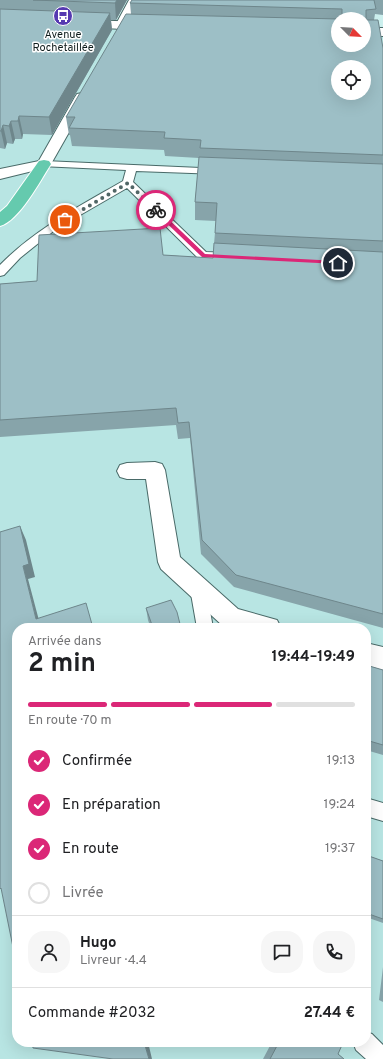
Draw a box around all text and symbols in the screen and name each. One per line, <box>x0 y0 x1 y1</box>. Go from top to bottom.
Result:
bus stop icon: Avenue Rochetaillée <box>52 5 74 27</box>
north arrow <box>331 12 371 52</box>
map controls <box>331 12 371 100</box>
place label: Avenue Rochetaillée <box>32 28 94 55</box>
button: locate <box>331 60 371 100</box>
courier <box>136 190 176 230</box>
icon: bike <box>145 199 167 221</box>
pin <box>48 203 82 237</box>
icon: bag <box>54 209 76 231</box>
pin <box>321 246 355 280</box>
icon: home <box>327 252 349 274</box>
text: Arrivée dans <box>28 634 101 650</box>
text: 2 min <box>28 648 96 681</box>
text: 19:44–19:49 <box>272 648 355 667</box>
text: En route · 70 m <box>28 713 112 729</box>
icon: check <box>28 750 50 772</box>
text: Confirmée <box>62 752 132 771</box>
text: 19:13 <box>327 753 355 769</box>
icon: check <box>28 794 50 816</box>
text: En préparation <box>62 796 161 815</box>
text: 19:24 <box>324 797 355 813</box>
icon: check <box>28 838 50 860</box>
text: En route <box>62 840 119 859</box>
text: 19:37 <box>325 841 355 857</box>
text: Livrée <box>62 884 104 903</box>
button: person <box>28 931 70 973</box>
button: chat <box>261 931 303 973</box>
button: phone <box>313 931 355 973</box>
text: Hugo <box>80 934 117 953</box>
text: Livreur · 4.4 <box>80 953 147 969</box>
text: Commande #2032 <box>28 1004 156 1023</box>
text: 27.44 € <box>304 1004 355 1023</box>

